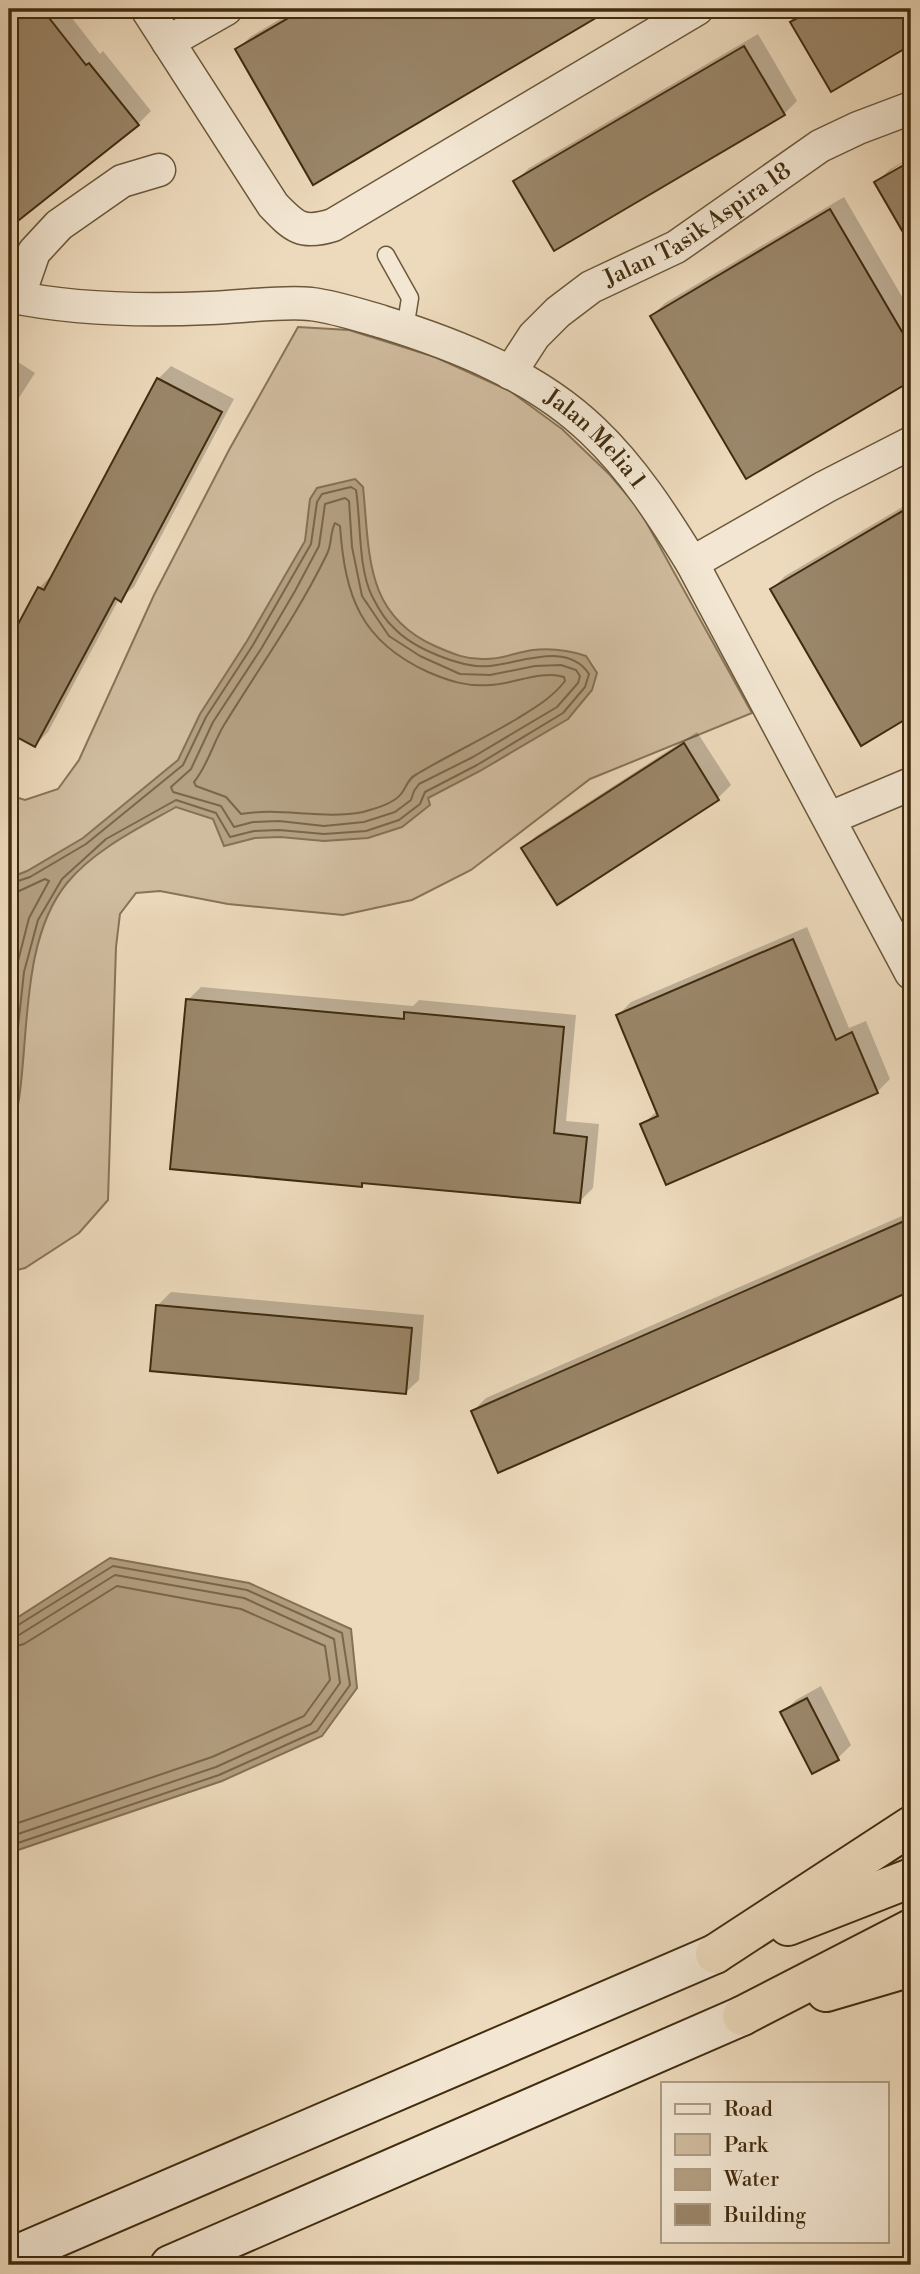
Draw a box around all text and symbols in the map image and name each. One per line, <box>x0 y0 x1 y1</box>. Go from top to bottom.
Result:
street label: Jalan Tasik Aspira 18 <box>598 157 797 293</box>
street label: Jalan Melia 1 <box>539 382 652 494</box>
legend <box>661 2082 888 2242</box>
text: Road <box>724 2097 773 2123</box>
text: Park <box>724 2133 769 2159</box>
text: Water <box>723 2167 779 2193</box>
text: Building <box>723 2203 806 2229</box>

